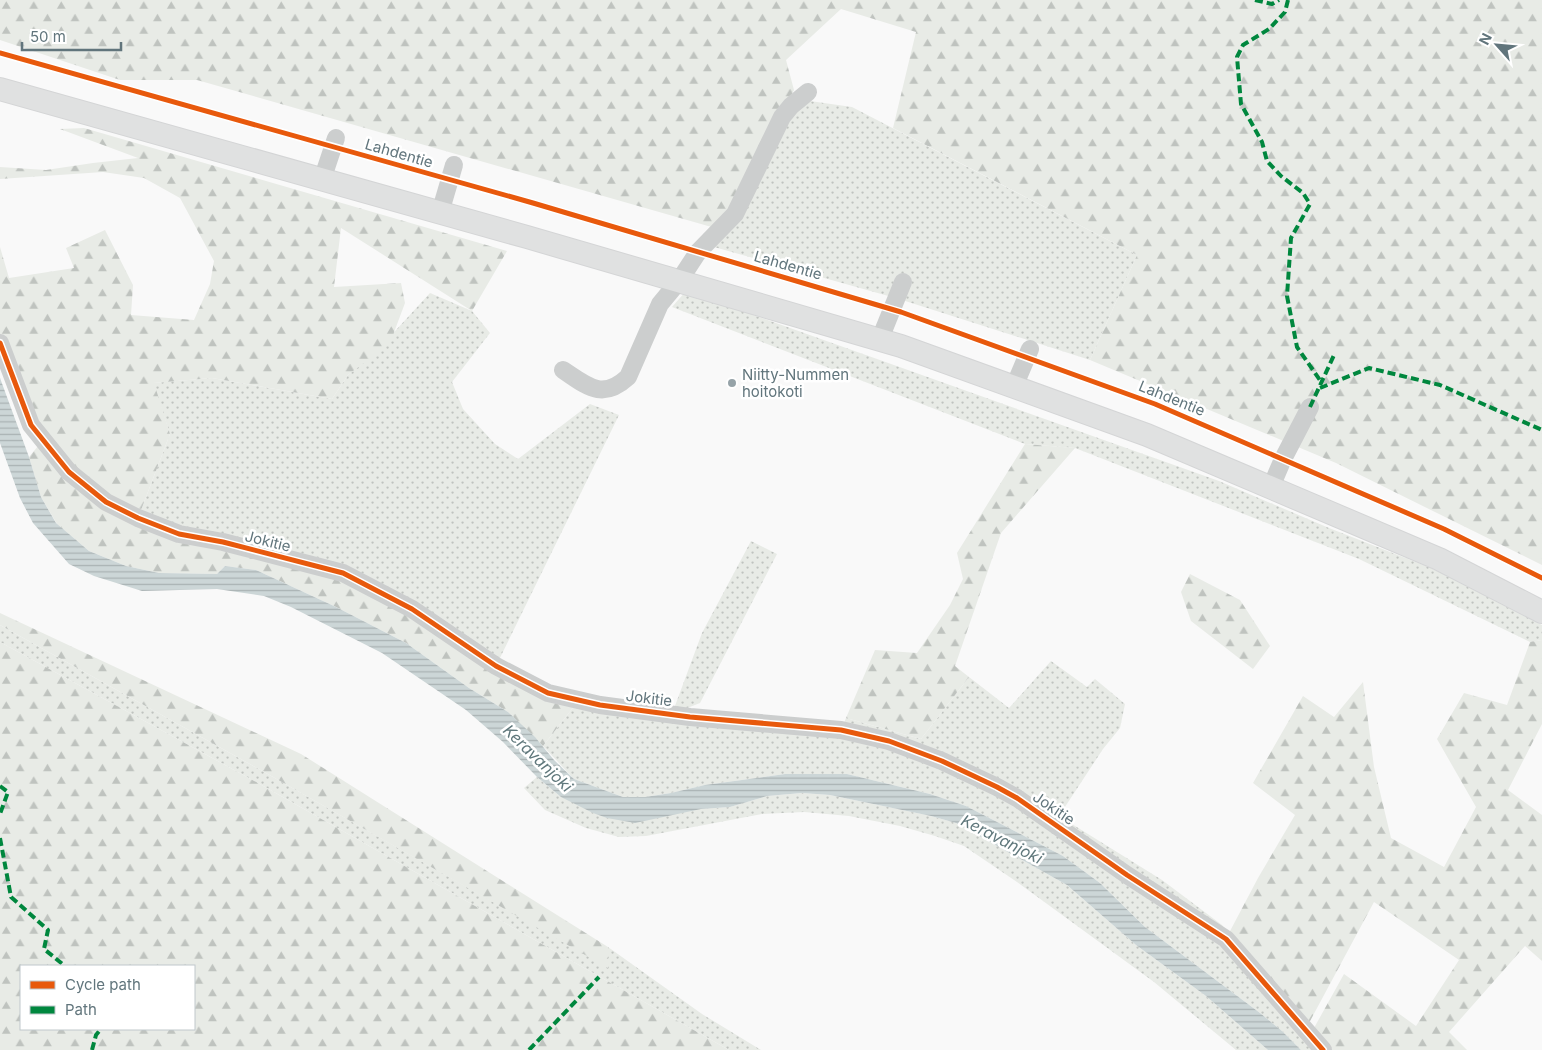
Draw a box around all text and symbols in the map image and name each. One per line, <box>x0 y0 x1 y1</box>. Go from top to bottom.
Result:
scale bar <box>22 20 121 52</box>
north arrow <box>1472 20 1522 70</box>
text: 50 m <box>30 27 66 46</box>
text: N <box>1475 30 1495 47</box>
street label: Lahdentie <box>363 134 435 172</box>
street label: Lahdentie <box>752 246 824 284</box>
place label: Niitty-Nummen hoitokoti <box>742 365 849 401</box>
street label: Lahdentie <box>1136 376 1208 420</box>
marker: Niitty-Nummen hoitokoti <box>726 377 738 389</box>
street label: Jokitie <box>243 526 293 556</box>
street label: Jokitie <box>625 686 673 710</box>
water label: Keravanjoki <box>499 720 578 797</box>
street label: Jokitie <box>1029 787 1079 829</box>
water label: Keravanjoki <box>958 810 1047 869</box>
legend <box>20 965 195 1030</box>
text: Cycle path <box>65 975 141 994</box>
text: Path <box>65 1000 97 1019</box>

